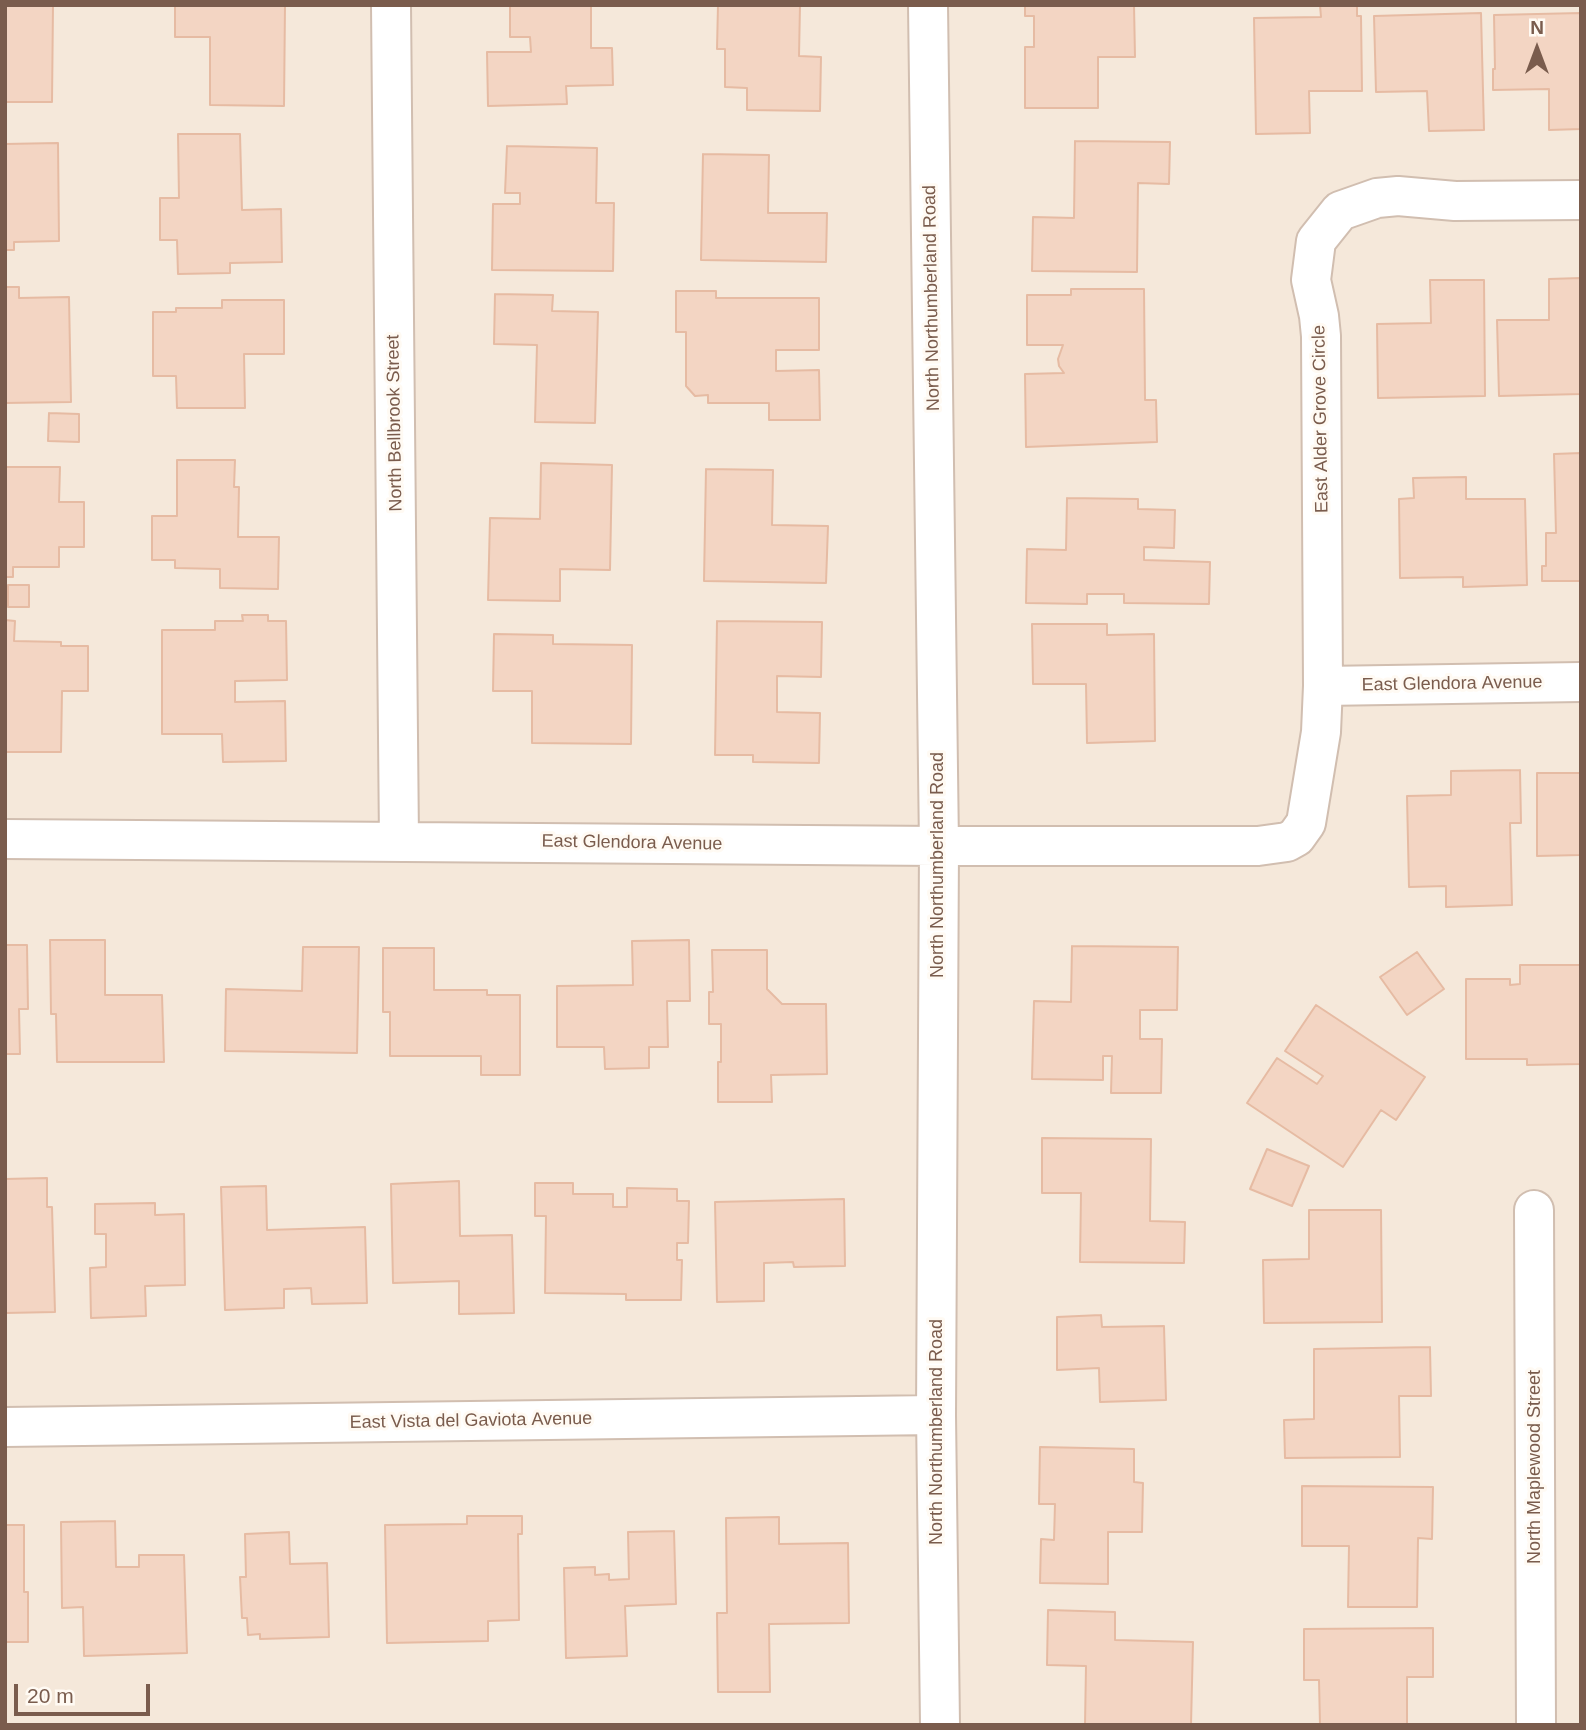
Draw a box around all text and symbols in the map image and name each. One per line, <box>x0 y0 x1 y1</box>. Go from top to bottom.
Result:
north arrow <box>1502 14 1572 84</box>
text: N <box>1530 17 1544 38</box>
street label: North Northumberland Road <box>919 185 945 411</box>
street label: East Alder Grove Circle <box>1309 325 1333 513</box>
street label: North Bellbrook Street <box>383 334 407 512</box>
street label: East Glendora Avenue <box>1361 672 1543 696</box>
street label: North Northumberland Road <box>927 752 949 978</box>
street label: East Glendora Avenue <box>541 831 723 855</box>
street label: North Northumberland Road <box>926 1319 948 1545</box>
street label: North Maplewood Street <box>1524 1370 1546 1564</box>
street label: East Vista del Gaviota Avenue <box>350 1408 592 1434</box>
scale bar <box>18 1670 154 1714</box>
text: 20 m <box>27 1684 74 1707</box>

